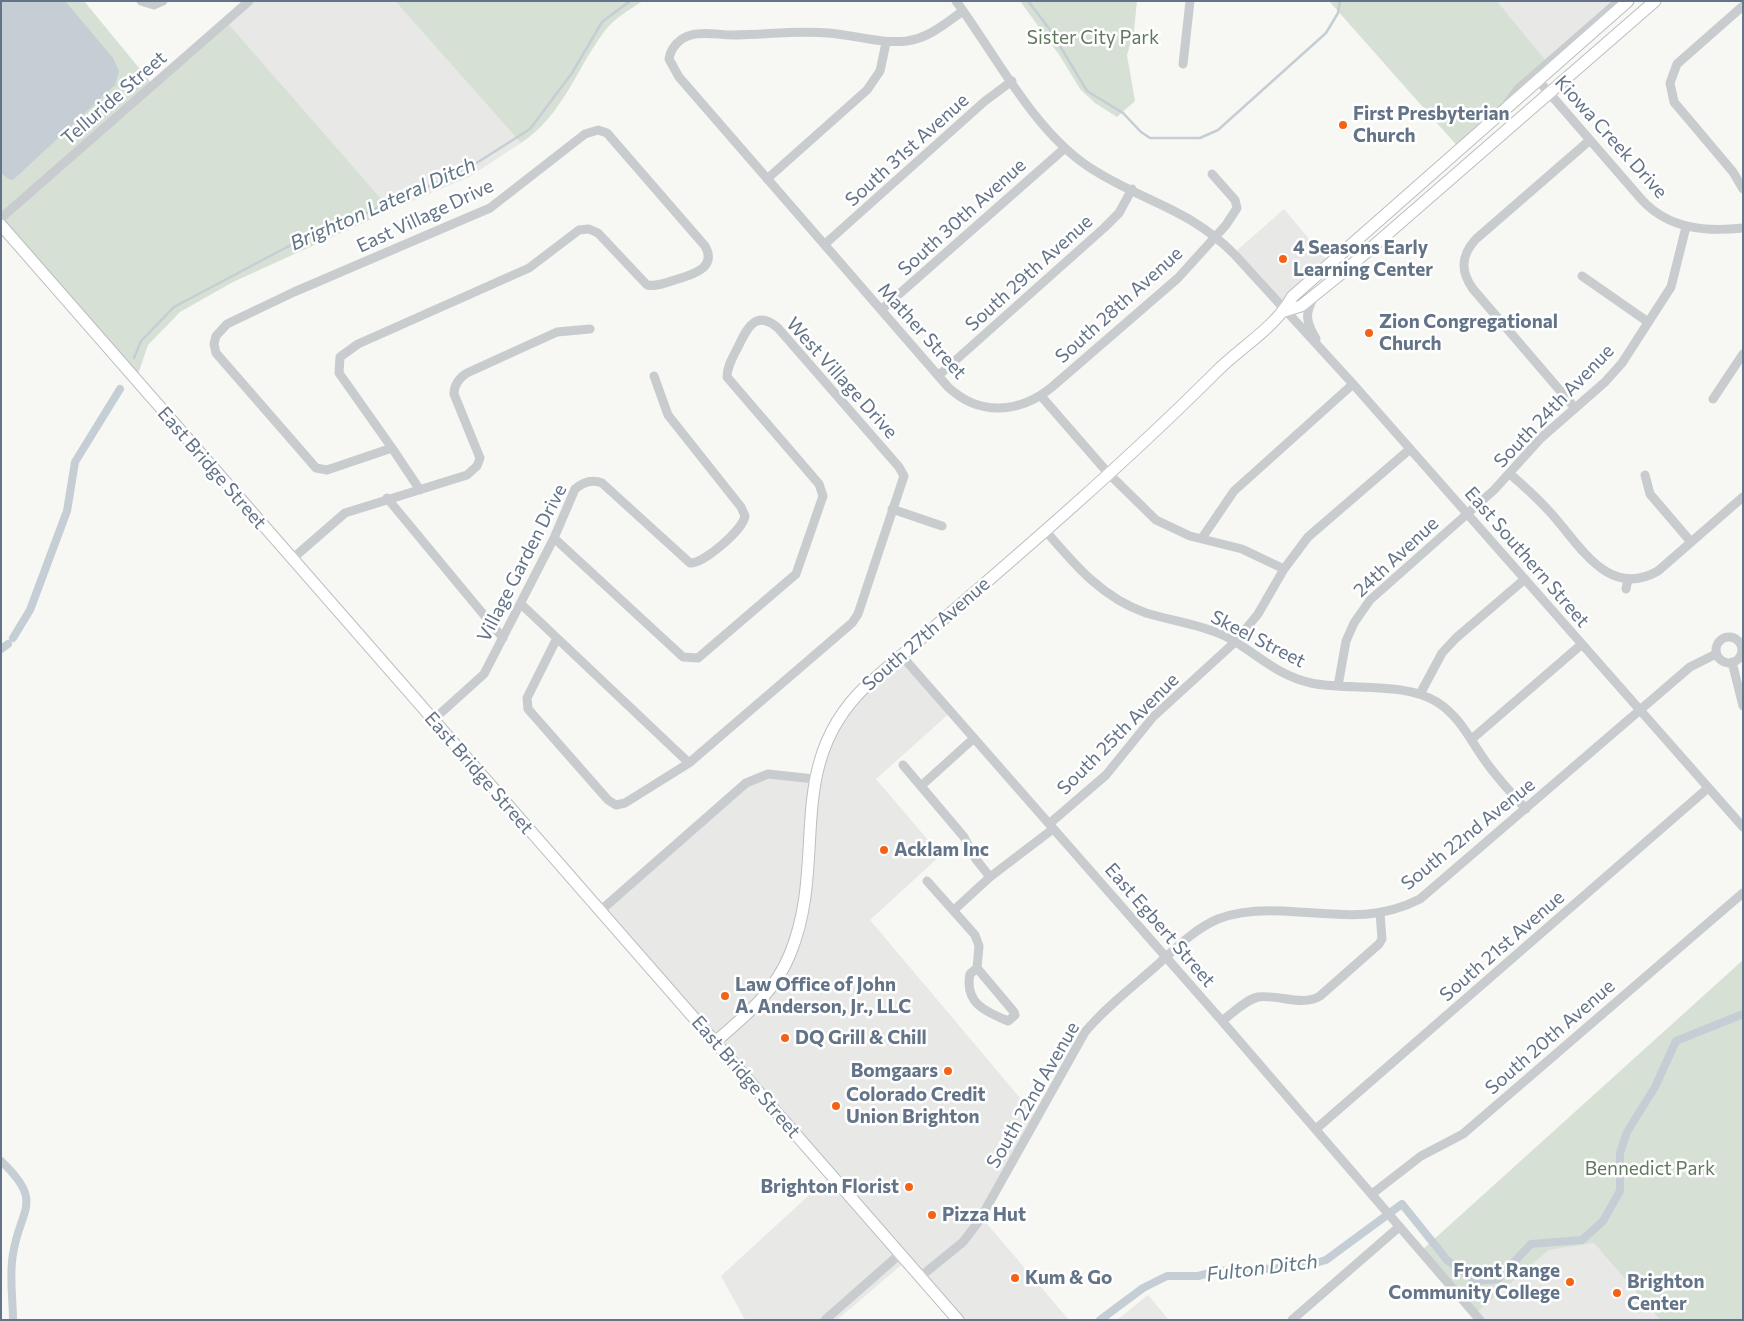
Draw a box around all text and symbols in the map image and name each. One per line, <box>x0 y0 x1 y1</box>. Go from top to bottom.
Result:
park label: Sister City Park <box>1027 27 1159 49</box>
street label: Telluride Street <box>57 46 171 150</box>
street label: Kiowa Creek Drive <box>1550 71 1672 203</box>
street label: South 31st Avenue <box>841 89 973 211</box>
place label: First Presbyterian Church <box>1353 103 1509 147</box>
marker: First Presbyterian Church <box>1337 119 1349 131</box>
water label: Brighton Lateral Ditch <box>286 152 480 256</box>
street label: South 30th Avenue <box>893 154 1031 280</box>
street label: East Village Drive <box>353 174 497 258</box>
street label: South 29th Avenue <box>961 210 1097 336</box>
place label: 4 Seasons Early Learning Center <box>1293 237 1433 281</box>
street label: South 28th Avenue <box>1051 242 1187 368</box>
marker: 4 Seasons Early Learning Center <box>1277 253 1289 265</box>
street label: Mather Street <box>873 278 971 384</box>
place label: Zion Congregational Church <box>1379 311 1558 355</box>
street label: West Village Drive <box>782 313 902 443</box>
marker: Zion Congregational Church <box>1363 327 1375 339</box>
street label: South 24th Avenue <box>1489 340 1619 472</box>
street label: East Bridge Street <box>153 402 271 534</box>
street label: Village Garden Drive <box>472 480 572 646</box>
street label: East Southern Street <box>1460 482 1594 632</box>
street label: 24th Avenue <box>1349 512 1443 602</box>
street label: South 27th Avenue <box>858 572 994 696</box>
street label: Skeel Street <box>1207 605 1309 673</box>
street label: South 25th Avenue <box>1052 668 1184 800</box>
street label: East Bridge Street <box>420 707 538 839</box>
street label: South 22nd Avenue <box>1397 773 1539 895</box>
place label: Acklam Inc <box>894 839 989 861</box>
marker: Acklam Inc <box>878 844 890 856</box>
street label: East Egbert Street <box>1100 858 1220 992</box>
street label: South 21st Avenue <box>1435 886 1569 1006</box>
place label: Law Office of John A. Anderson, Jr., LLC <box>735 974 911 1018</box>
street label: South 20th Avenue <box>1481 975 1619 1099</box>
marker: Law Office of John A. Anderson, Jr., LLC <box>719 990 731 1002</box>
street label: East Bridge Street <box>687 1011 805 1143</box>
street label: South 22nd Avenue <box>982 1018 1084 1172</box>
place label: DQ Grill & Chill <box>795 1027 927 1049</box>
marker: DQ Grill & Chill <box>779 1032 791 1044</box>
place label: Bomgaars <box>851 1060 938 1082</box>
marker: Bomgaars <box>942 1065 954 1077</box>
place label: Colorado Credit Union Brighton <box>846 1084 986 1128</box>
marker: Colorado Credit Union Brighton <box>830 1100 842 1112</box>
park label: Bennedict Park <box>1585 1158 1715 1180</box>
place label: Brighton Florist <box>761 1176 899 1198</box>
marker: Brighton Florist <box>903 1181 915 1193</box>
place label: Pizza Hut <box>942 1204 1026 1226</box>
marker: Pizza Hut <box>926 1209 938 1221</box>
water label: Fulton Ditch <box>1205 1249 1319 1287</box>
place label: Front Range Community College <box>1388 1260 1560 1304</box>
place label: Kum & Go <box>1025 1267 1112 1289</box>
place label: Brighton Center <box>1627 1271 1704 1315</box>
marker: Kum & Go <box>1009 1272 1021 1284</box>
marker: Front Range Community College <box>1564 1276 1576 1288</box>
marker: Brighton Center <box>1611 1287 1623 1299</box>

